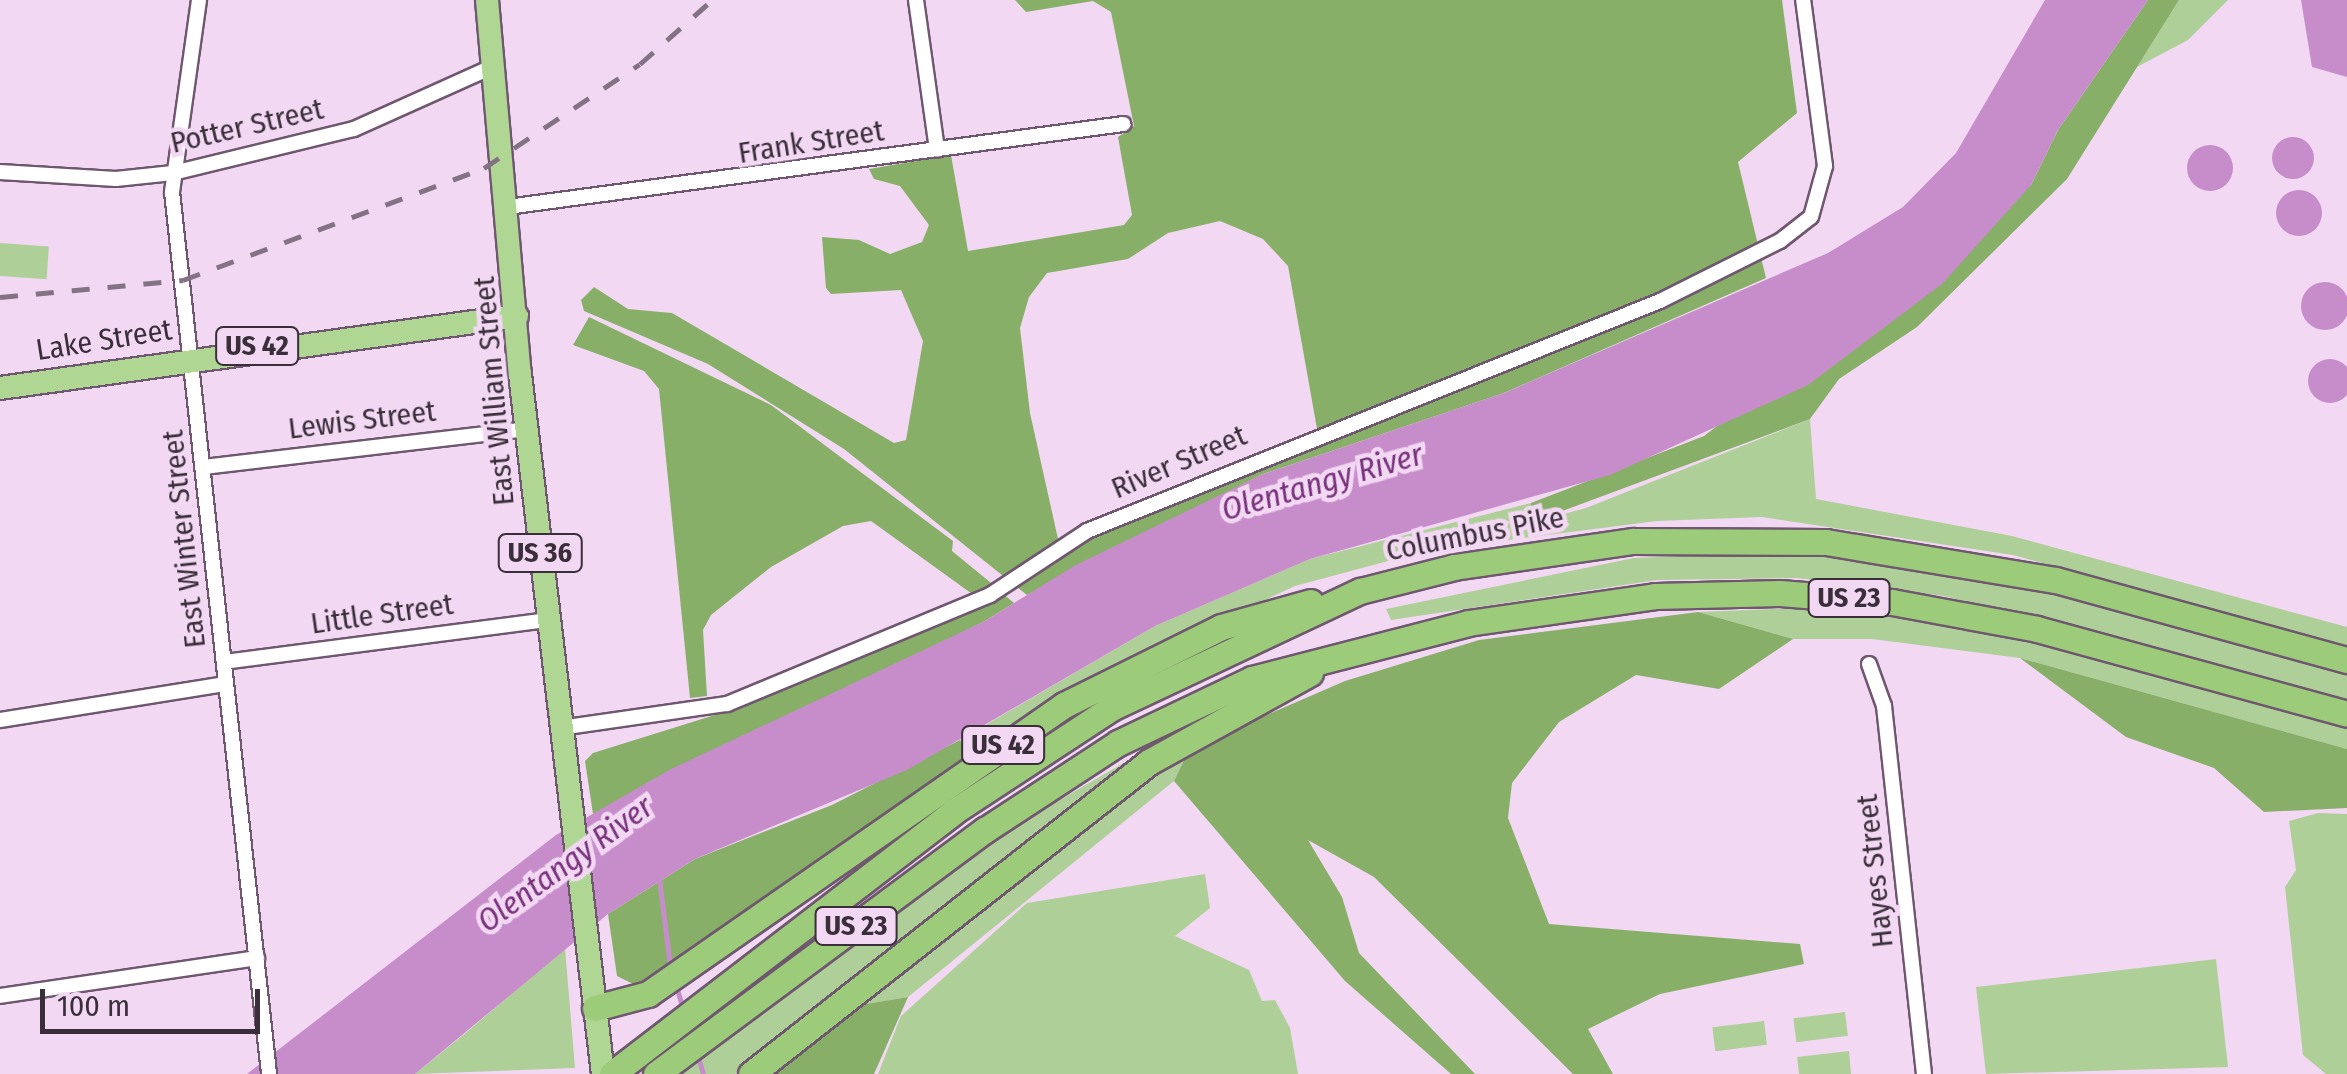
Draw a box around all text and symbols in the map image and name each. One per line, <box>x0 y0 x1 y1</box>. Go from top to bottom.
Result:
street label: Potter Street <box>167 91 327 161</box>
street label: Frank Street <box>736 113 886 171</box>
street label: East William Street <box>466 275 522 507</box>
street label: Lake Street <box>33 311 175 369</box>
road number: US 42 <box>214 323 300 369</box>
street label: Lewis Street <box>286 393 438 447</box>
street label: River Street <box>1106 417 1252 507</box>
street label: East Winter Street <box>155 428 213 650</box>
water label: Olentangy River <box>1217 435 1427 529</box>
street label: Columbus Pike <box>1383 499 1567 569</box>
road number: US 36 <box>498 530 582 576</box>
road number: US 23 <box>1806 575 1892 621</box>
street label: Little Street <box>308 586 456 642</box>
road number: US 42 <box>960 722 1046 768</box>
water label: Olentangy River <box>470 788 660 940</box>
street label: Hayes Street <box>1849 792 1901 950</box>
road number: US 23 <box>814 903 898 949</box>
scale bar <box>45 969 265 1031</box>
text: 100 m <box>57 988 130 1024</box>

